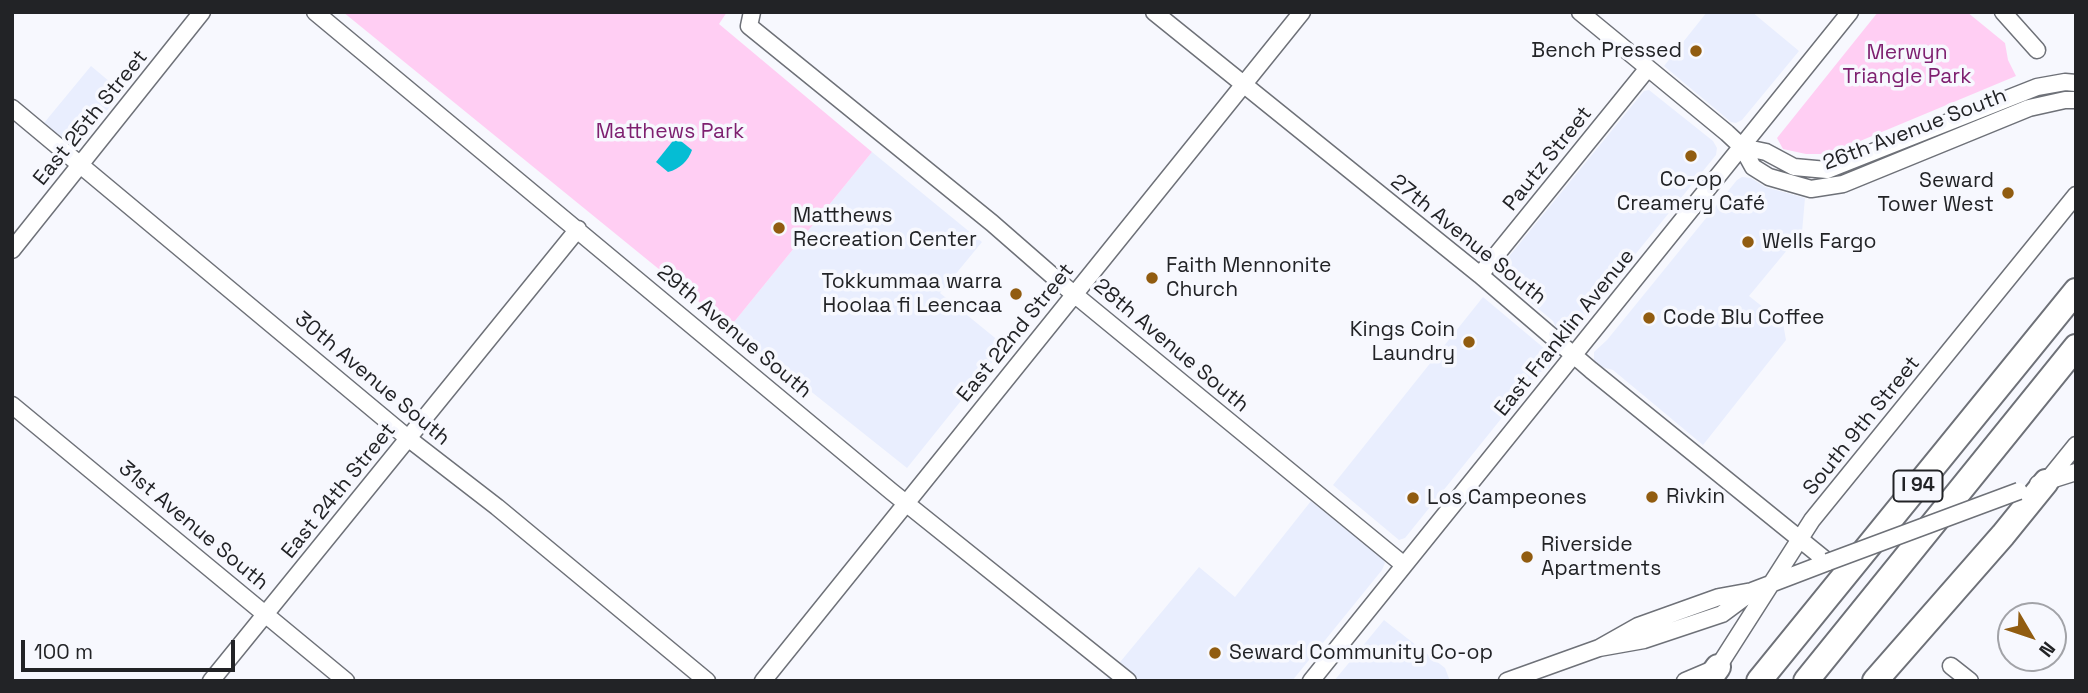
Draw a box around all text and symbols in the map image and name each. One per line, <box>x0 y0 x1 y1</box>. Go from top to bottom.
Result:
place label: Bench Pressed <box>1531 38 1682 64</box>
park label: Merwyn Triangle Park <box>1843 40 1971 90</box>
marker: Bench Pressed <box>1688 43 1704 59</box>
street label: East 25th Street <box>29 45 153 191</box>
street label: 26th Avenue South <box>1820 83 2010 177</box>
street label: Pautz Street <box>1498 102 1598 216</box>
park label: Matthews Park <box>596 119 744 145</box>
marker: Co-op Creamery Café <box>1683 148 1699 164</box>
place label: Co-op Creamery Café <box>1617 167 1765 217</box>
place label: Seward Tower West <box>1878 168 1994 218</box>
street label: 27th Avenue South <box>1385 169 1551 311</box>
marker: Seward Tower West <box>2000 185 2016 201</box>
place label: Matthews Recreation Center <box>793 203 977 253</box>
marker: Matthews Recreation Center <box>771 220 787 236</box>
place label: Wells Fargo <box>1762 229 1877 255</box>
marker: Wells Fargo <box>1740 234 1756 250</box>
street label: East Franklin Avenue <box>1490 244 1640 422</box>
place label: Faith Mennonite Church <box>1166 253 1331 303</box>
street label: East 22nd Street <box>952 259 1080 407</box>
street label: 29th Avenue South <box>652 260 816 404</box>
place label: Tokkummaa warra Hoolaa fi Leencaa <box>821 269 1002 319</box>
marker: Faith Mennonite Church <box>1144 270 1160 286</box>
street label: 28th Avenue South <box>1088 274 1254 418</box>
marker: Tokkummaa warra Hoolaa fi Leencaa <box>1008 286 1024 302</box>
place label: Code Blu Coffee <box>1663 305 1825 331</box>
street label: 30th Avenue South <box>289 307 455 451</box>
marker: Code Blu Coffee <box>1641 310 1657 326</box>
place label: Kings Coin Laundry <box>1350 317 1455 367</box>
marker: Kings Coin Laundry <box>1461 334 1477 350</box>
street label: South 9th Street <box>1798 351 1926 501</box>
street label: East 24th Street <box>277 418 401 564</box>
street label: 31st Avenue South <box>113 456 273 596</box>
road number: I 94 <box>1894 471 1942 502</box>
place label: Rivkin <box>1666 484 1725 510</box>
place label: Los Campeones <box>1427 485 1587 511</box>
marker: Rivkin <box>1644 489 1660 505</box>
marker: Los Campeones <box>1405 490 1421 506</box>
place label: Riverside Apartments <box>1541 532 1661 582</box>
marker: Riverside Apartments <box>1519 549 1535 565</box>
north arrow <box>1997 602 2067 672</box>
scale bar <box>24 626 238 670</box>
text: N <box>2033 636 2061 662</box>
text: 100 m <box>34 638 93 665</box>
place label: Seward Community Co-op <box>1229 640 1493 666</box>
marker: Seward Community Co-op <box>1207 645 1223 661</box>

